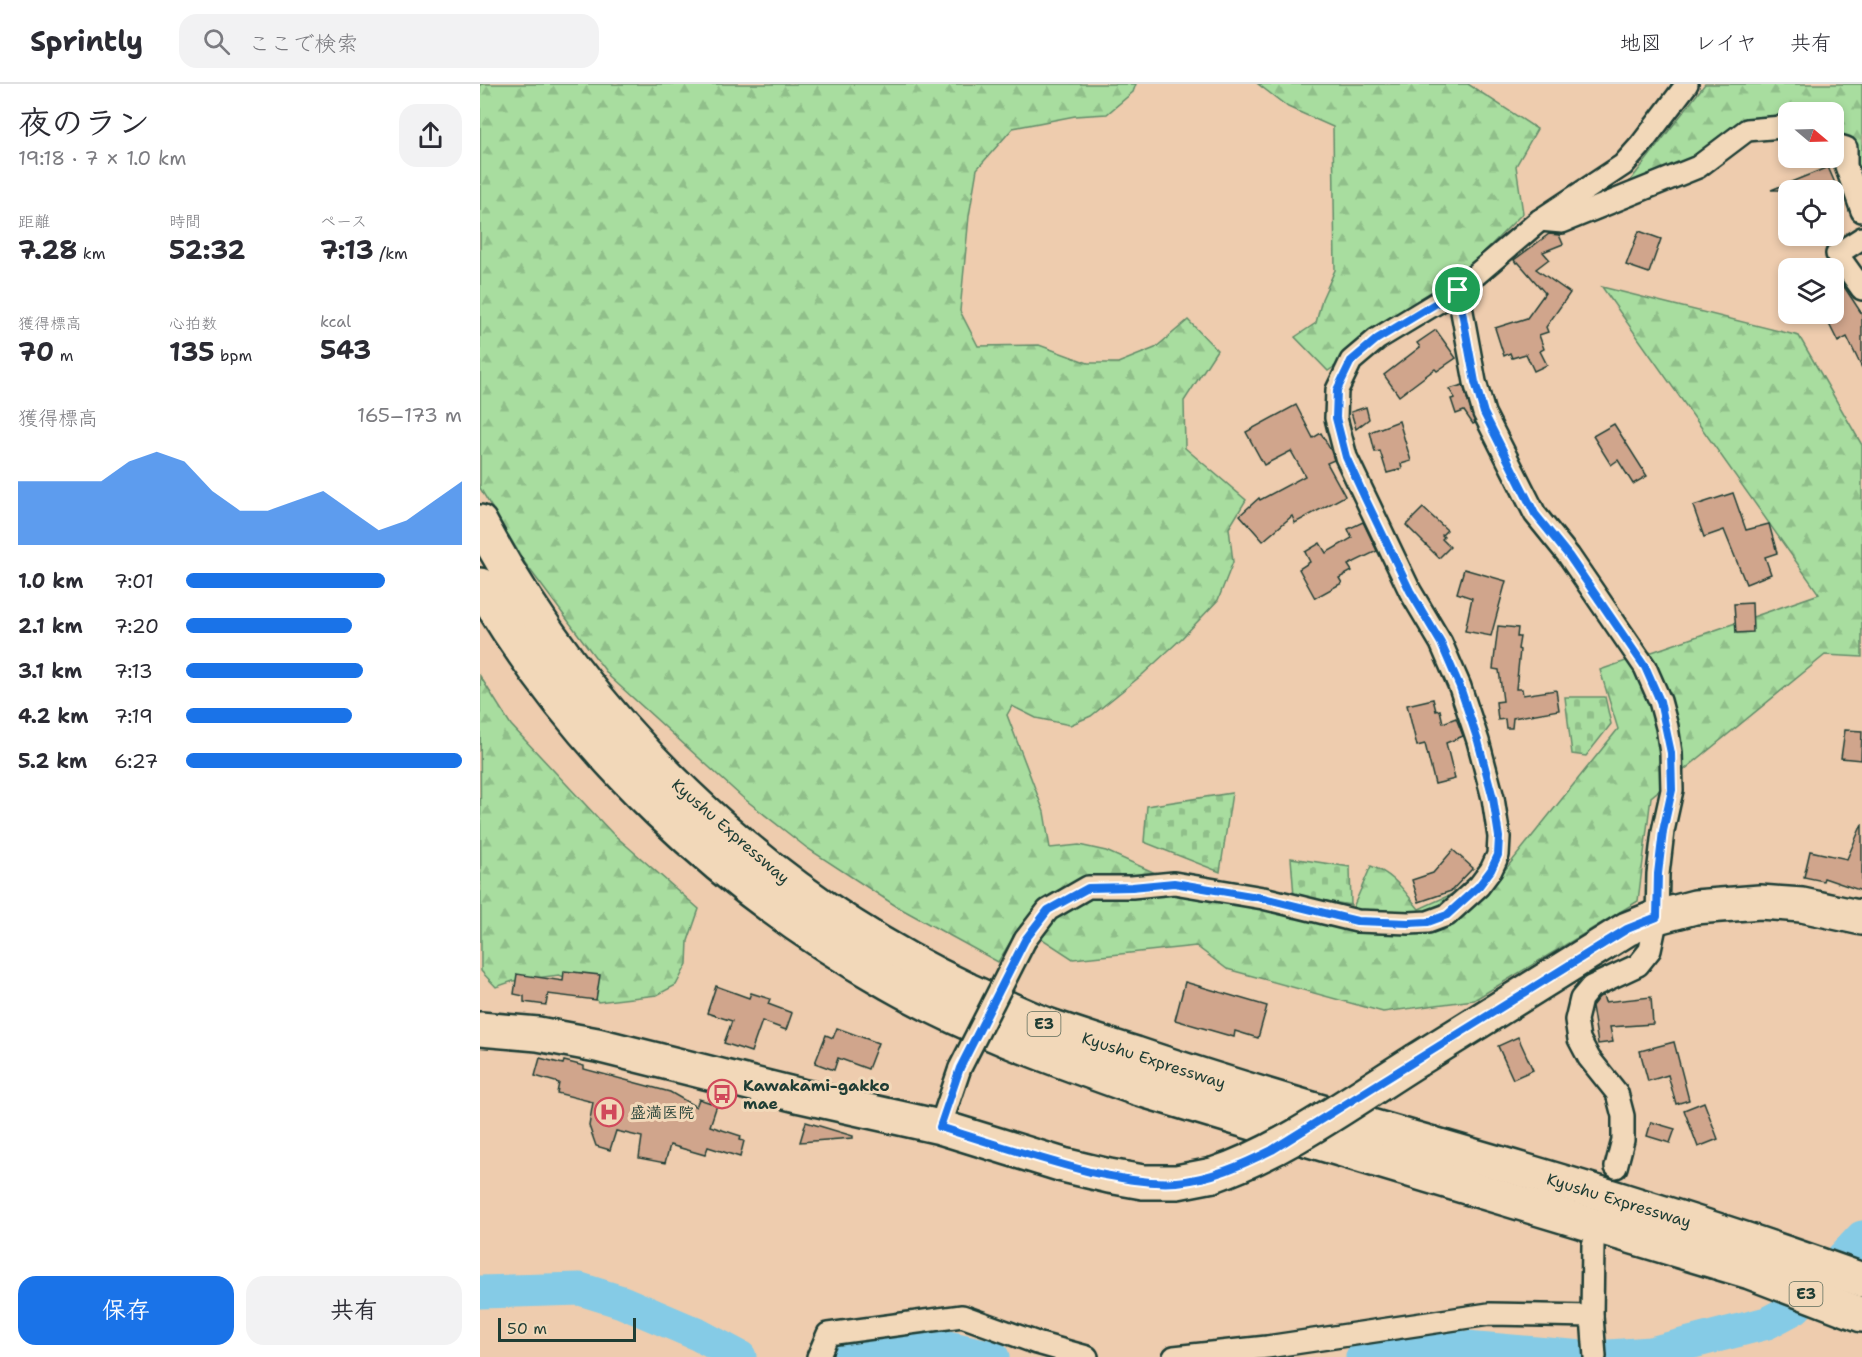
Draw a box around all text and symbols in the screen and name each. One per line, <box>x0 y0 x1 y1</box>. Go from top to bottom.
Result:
search box <box>179 14 599 68</box>
text: Sprintly <box>30 22 143 60</box>
icon: search <box>200 25 233 58</box>
text: ここで検索 <box>248 29 358 58</box>
text: 地図 <box>1620 29 1662 57</box>
text: レイヤ <box>1695 29 1757 57</box>
text: 共有 <box>1790 29 1832 57</box>
text: 夜のラン <box>18 100 150 145</box>
north arrow <box>1778 102 1844 168</box>
map controls <box>1778 102 1844 324</box>
button: share <box>399 104 462 167</box>
text: 19:18 · 7 × 1.0 km <box>18 145 186 171</box>
button: locate <box>1778 180 1844 246</box>
text: 距離 <box>18 211 50 232</box>
text: 時間 <box>169 211 201 232</box>
text: ペース <box>320 211 367 232</box>
text: 7.28 <box>18 232 77 267</box>
text: 52:32 <box>169 232 245 267</box>
text: 7:13 <box>320 232 374 267</box>
text: km <box>77 243 106 264</box>
text: /km <box>374 243 408 264</box>
button: layers <box>1778 258 1844 324</box>
pin <box>1432 264 1483 315</box>
icon: arrive <box>1441 273 1474 306</box>
text: kcal <box>320 311 351 332</box>
text: 獲得標高 <box>18 313 82 334</box>
text: 心拍数 <box>169 313 217 334</box>
text: 543 <box>320 332 371 367</box>
text: 70 <box>18 334 54 369</box>
text: 135 <box>169 334 215 369</box>
text: m <box>54 345 74 366</box>
text: bpm <box>215 345 252 366</box>
text: 165–173 m <box>357 402 462 428</box>
text: 獲得標高 <box>18 405 98 431</box>
text: 1.0 km <box>18 568 83 594</box>
text: 7:01 <box>114 568 154 594</box>
text: 2.1 km <box>18 613 83 639</box>
text: 7:20 <box>114 613 159 639</box>
text: 3.1 km <box>18 658 82 684</box>
text: 7:13 <box>114 658 153 684</box>
text: 4.2 km <box>18 703 88 729</box>
text: 7:19 <box>114 703 153 729</box>
text: 5.2 km <box>18 748 87 774</box>
text: 6:27 <box>114 748 158 774</box>
street label: Kyushu Expressway <box>667 774 794 889</box>
road number: E3 <box>1028 1012 1060 1036</box>
street label: Kyushu Expressway <box>1079 1027 1229 1094</box>
place label: Kawakami-gakko mae <box>743 1075 890 1114</box>
bus stop icon: Kawakami-gakko mae <box>706 1078 738 1110</box>
hospital icon: 盛満医院 <box>593 1096 625 1128</box>
place label: 盛満医院 <box>630 1102 694 1123</box>
street label: Kyushu Expressway <box>1544 1168 1694 1232</box>
button: 保存 <box>18 1276 234 1345</box>
button: 共有 <box>246 1276 462 1345</box>
road number: E3 <box>1790 1282 1822 1306</box>
scale bar <box>498 1315 636 1342</box>
text: 50 m <box>507 1318 547 1339</box>

